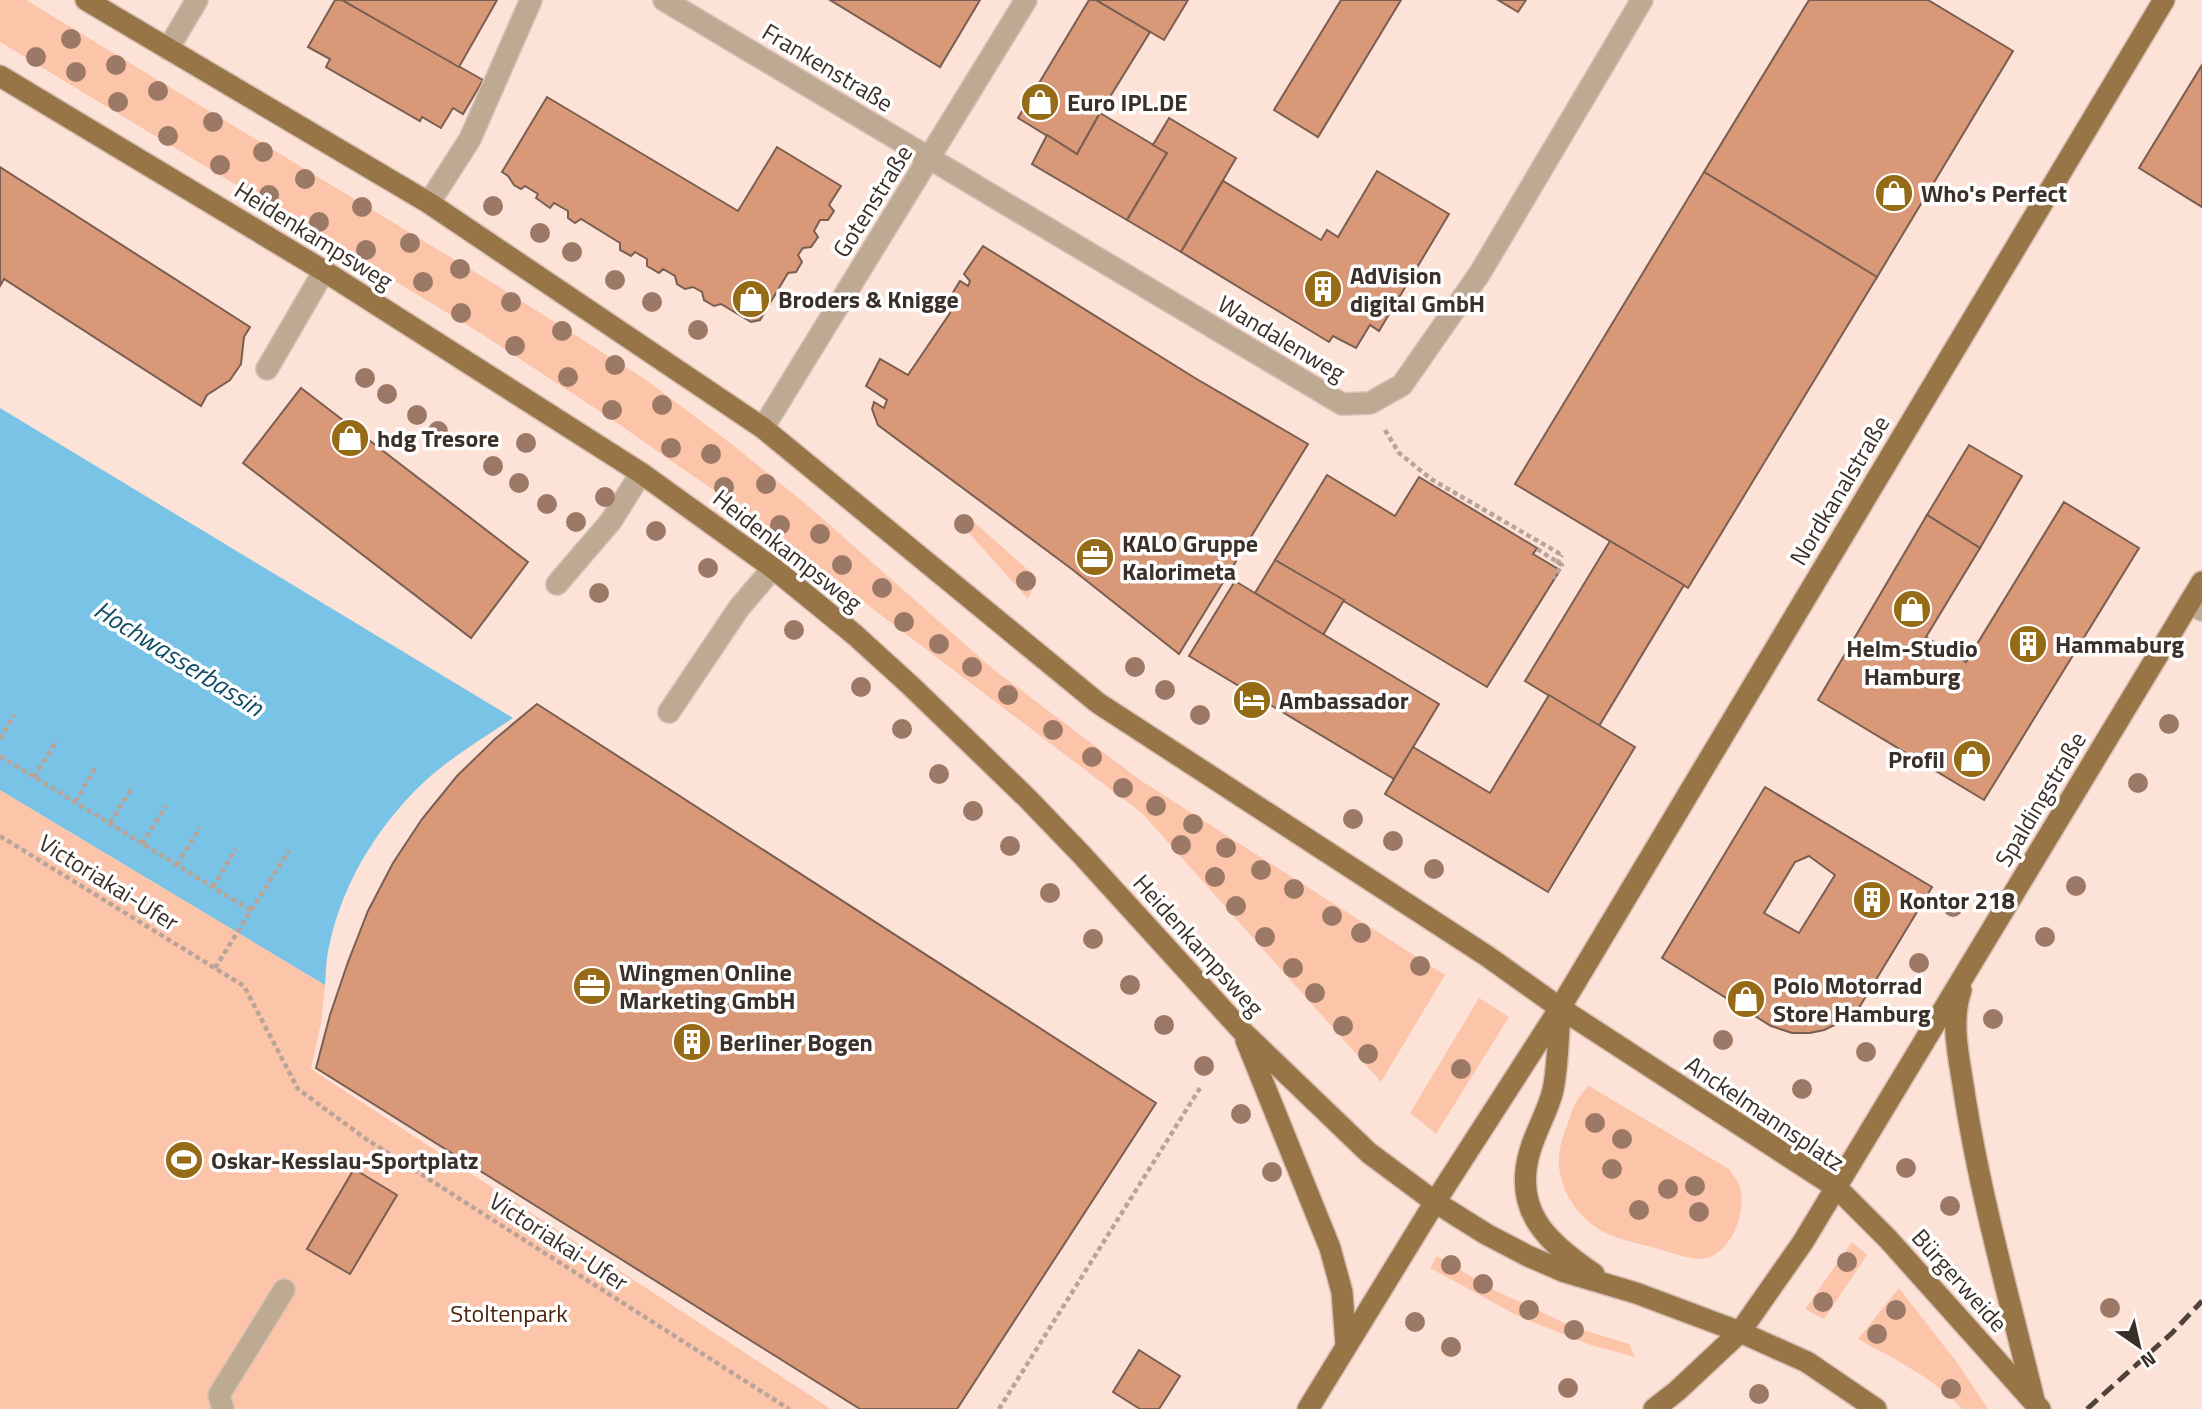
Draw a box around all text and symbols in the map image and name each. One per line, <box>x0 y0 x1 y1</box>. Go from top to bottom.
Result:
street label: Frankenstraße <box>756 14 900 120</box>
shop icon: Euro IPL.DE <box>1019 81 1061 123</box>
place label: Euro IPL.DE <box>1067 84 1188 120</box>
street label: Gotenstraße <box>823 138 921 264</box>
street label: Heidenkampsweg <box>228 172 400 298</box>
shop icon: Who's Perfect <box>1873 172 1915 214</box>
place label: Who's Perfect <box>1921 175 2067 211</box>
place label: AdVision digital GmbH <box>1350 257 1485 321</box>
building icon: AdVision digital GmbH <box>1302 268 1344 310</box>
shop icon: Broders & Knigge <box>730 278 772 320</box>
place label: Broders & Knigge <box>778 281 959 317</box>
street label: Wandalenweg <box>1211 286 1353 390</box>
street label: Nordkanalstraße <box>1780 408 1898 572</box>
shop icon: hdg Tresore <box>329 417 371 459</box>
place label: hdg Tresore <box>377 420 499 456</box>
street label: Heidenkampsweg <box>706 480 870 620</box>
place label: KALO Gruppe Kalorimeta <box>1122 525 1258 589</box>
office icon: KALO Gruppe Kalorimeta <box>1074 536 1116 578</box>
shop icon: Helm-Studio Hamburg <box>1891 588 1933 630</box>
water label: Hochwasserbassin <box>87 590 272 726</box>
building icon: Hammaburg <box>2007 623 2049 665</box>
place label: Hammaburg <box>2055 626 2184 662</box>
place label: Helm-Studio Hamburg <box>1846 630 1978 694</box>
hotel icon: Ambassador <box>1231 679 1273 721</box>
place label: Ambassador <box>1279 682 1409 718</box>
street label: Spaldingstraße <box>1985 724 2095 874</box>
shop icon: Profil <box>1951 738 1993 780</box>
place label: Profil <box>1888 741 1945 777</box>
street label: Victoriakai-Ufer <box>32 825 186 939</box>
street label: Heidenkampsweg <box>1125 866 1273 1024</box>
building icon: Kontor 218 <box>1851 879 1893 921</box>
place label: Kontor 218 <box>1899 882 2015 918</box>
place label: Wingmen Online Marketing GmbH <box>619 954 795 1018</box>
office icon: Wingmen Online Marketing GmbH <box>571 965 613 1007</box>
place label: Polo Motorrad Store Hamburg <box>1773 967 1931 1031</box>
shop icon: Polo Motorrad Store Hamburg <box>1725 978 1767 1020</box>
building icon: Berliner Bogen <box>671 1021 713 1063</box>
place label: Berliner Bogen <box>719 1024 873 1060</box>
street label: Anckelmannsplatz <box>1678 1046 1852 1180</box>
sports icon: Oskar-Kesslau-Sportplatz <box>163 1139 205 1181</box>
place label: Oskar-Kesslau-Sportplatz <box>211 1142 479 1178</box>
street label: Victoriakai-Ufer <box>482 1183 636 1299</box>
street label: Bürgerweide <box>1904 1220 2016 1340</box>
park label: Stoltenpark <box>450 1295 568 1331</box>
north arrow <box>2104 1311 2174 1381</box>
text: N <box>2135 1345 2162 1376</box>

